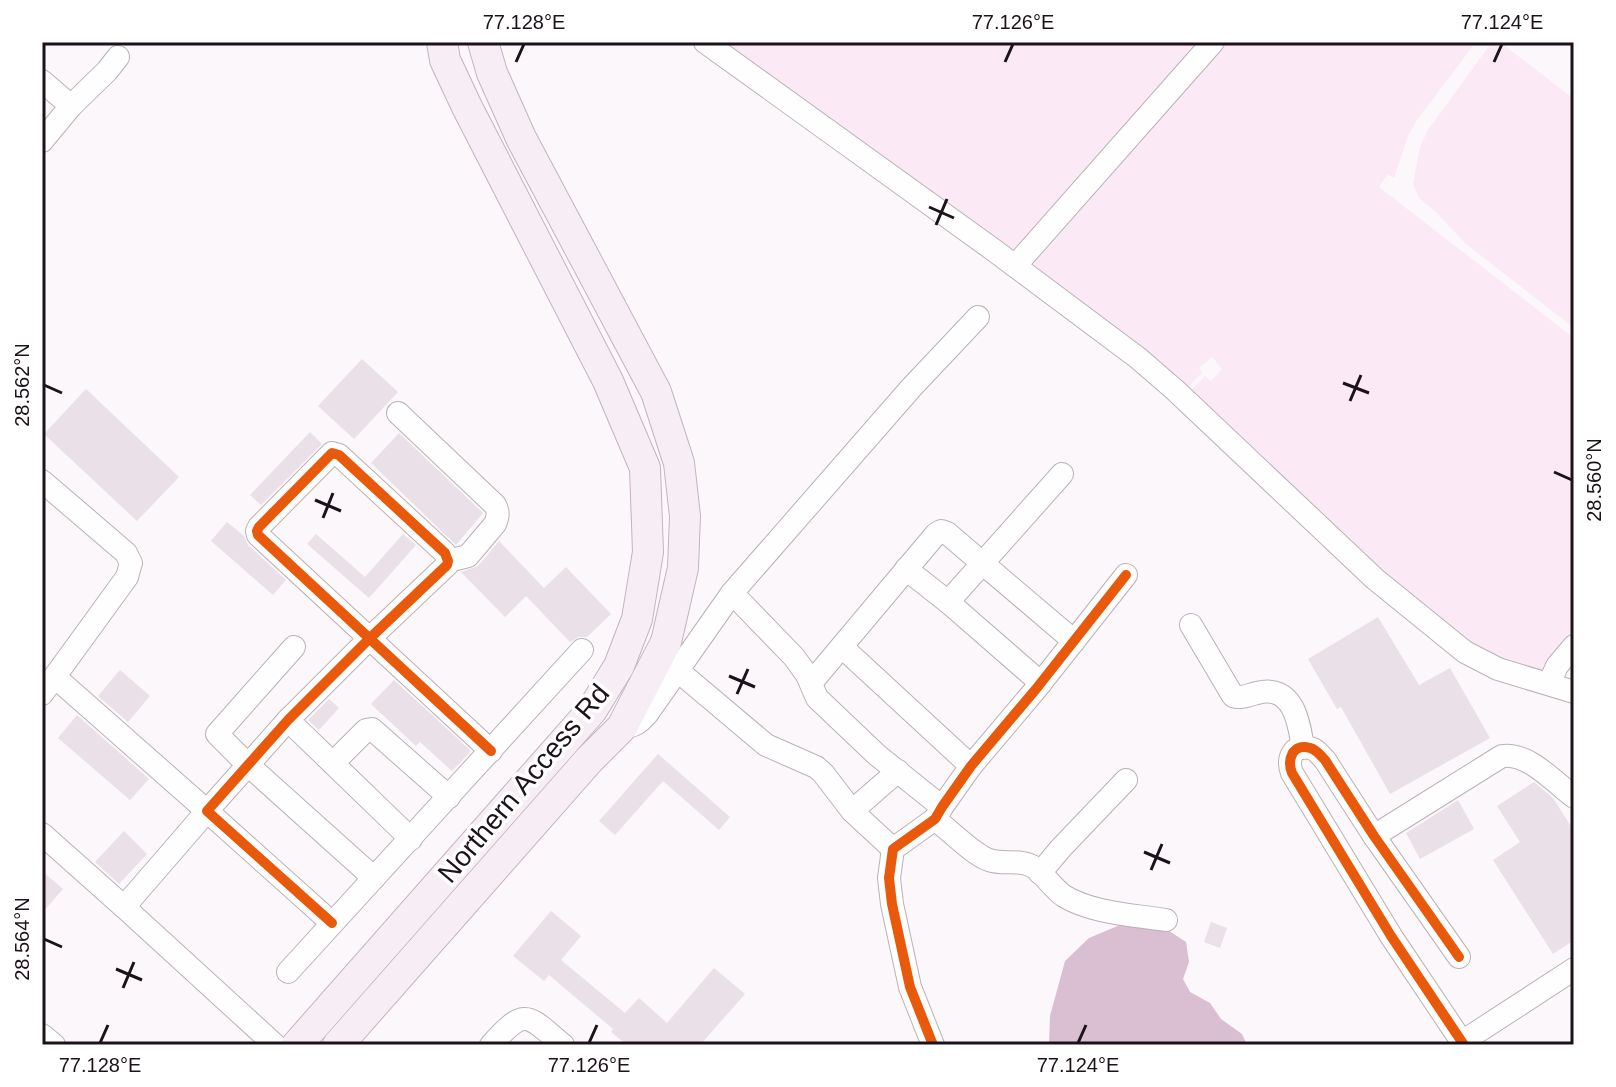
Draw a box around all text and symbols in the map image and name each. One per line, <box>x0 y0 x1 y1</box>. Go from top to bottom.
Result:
text: 77.128°E <box>483 11 565 33</box>
text: 77.126°E <box>972 11 1054 33</box>
text: 77.124°E <box>1461 11 1543 33</box>
text: 28.562°N <box>11 343 33 427</box>
text: 28.560°N <box>1583 438 1605 522</box>
street label: Northern Access Rd <box>431 678 615 889</box>
text: 28.564°N <box>11 897 33 981</box>
text: 77.128°E <box>59 1054 141 1076</box>
text: 77.126°E <box>548 1054 630 1076</box>
text: 77.124°E <box>1037 1054 1119 1076</box>

